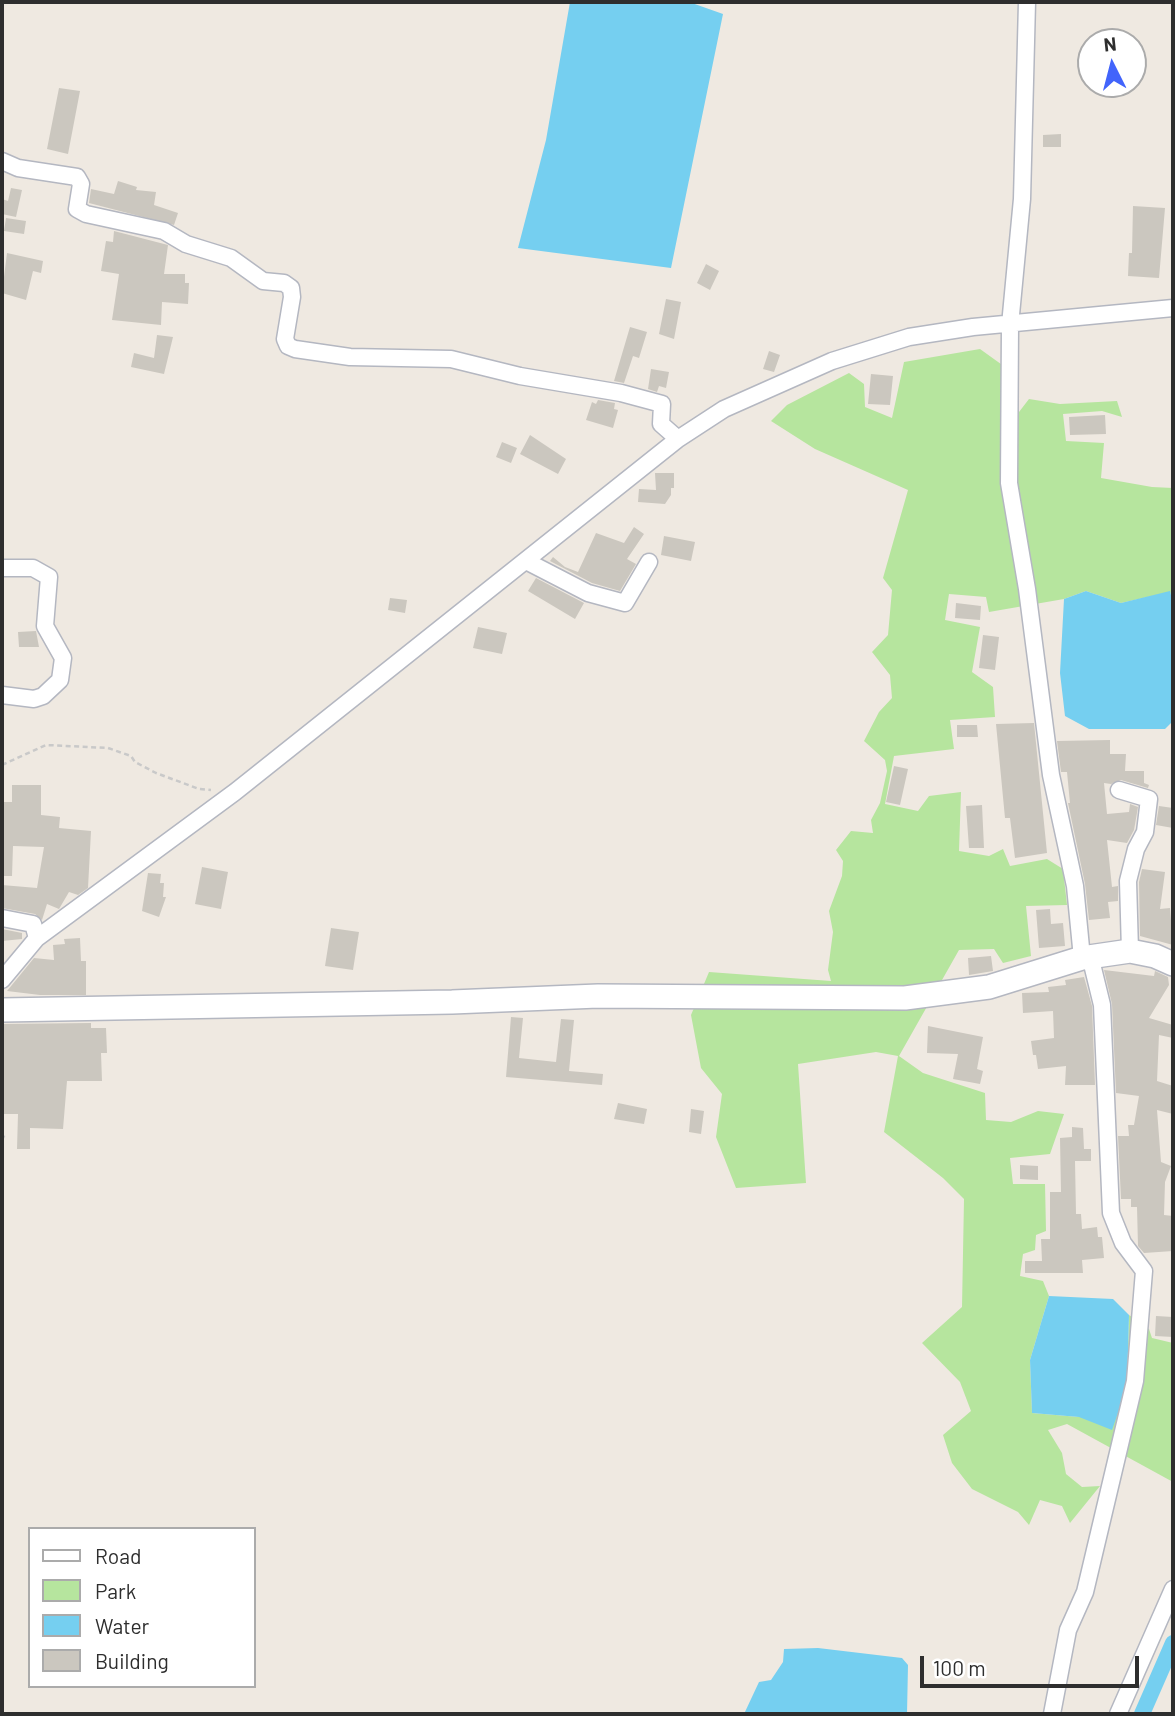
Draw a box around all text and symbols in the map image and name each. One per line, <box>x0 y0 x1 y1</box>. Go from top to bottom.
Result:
north arrow <box>1077 28 1147 98</box>
text: N <box>1102 32 1117 56</box>
legend <box>28 1527 256 1688</box>
text: Road <box>95 1543 141 1568</box>
text: Park <box>95 1578 136 1603</box>
text: Water <box>95 1613 149 1638</box>
scale bar <box>923 1642 1142 1686</box>
text: Building <box>95 1648 169 1673</box>
text: 100 m <box>933 1655 986 1680</box>

